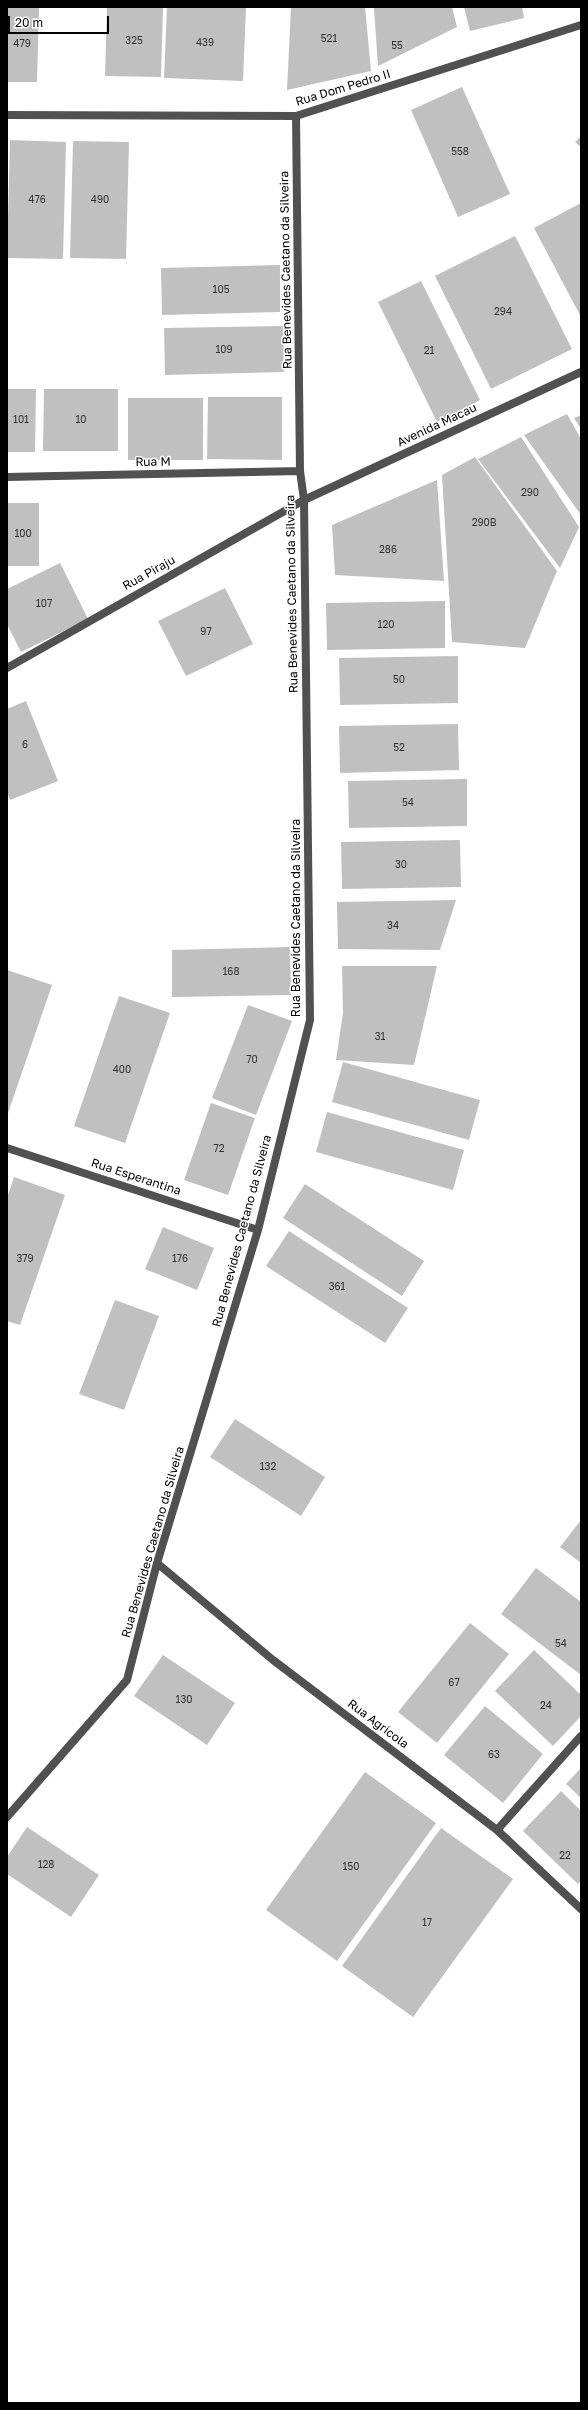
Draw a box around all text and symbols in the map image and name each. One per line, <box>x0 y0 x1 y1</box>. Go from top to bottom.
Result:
scale bar <box>10 8 111 34</box>
text: 20 m <box>15 15 43 30</box>
house number: 521 <box>321 33 337 45</box>
house number: 325 <box>125 35 143 47</box>
house number: 439 <box>196 37 214 49</box>
house number: 479 <box>13 38 31 50</box>
house number: 55 <box>391 40 403 52</box>
street label: Rua Dom Pedro II <box>294 67 392 109</box>
house number: 558 <box>451 146 469 158</box>
street label: Rua Benevides Caetano da Silveira <box>277 171 295 369</box>
house number: 476 <box>28 194 46 206</box>
house number: 490 <box>91 194 109 206</box>
house number: 105 <box>213 284 229 296</box>
house number: 294 <box>494 306 512 318</box>
house number: 109 <box>215 344 233 356</box>
house number: 21 <box>424 345 434 357</box>
street label: Avenida Macau <box>395 400 479 450</box>
house number: 101 <box>13 414 29 426</box>
house number: 10 <box>75 414 87 426</box>
street label: Rua M <box>135 454 171 470</box>
house number: 290 <box>521 487 539 499</box>
street label: Rua Benevides Caetano da Silveira <box>283 495 301 693</box>
house number: 290B <box>472 517 496 529</box>
house number: 100 <box>14 528 32 540</box>
house number: 286 <box>379 544 397 556</box>
street label: Rua Piraju <box>120 553 178 593</box>
house number: 107 <box>36 598 52 610</box>
house number: 120 <box>378 619 394 631</box>
house number: 97 <box>200 626 212 638</box>
house number: 50 <box>393 674 405 686</box>
house number: 6 <box>22 739 28 751</box>
house number: 52 <box>393 742 405 754</box>
house number: 54 <box>402 797 414 809</box>
street label: Rua Benevides Caetano da Silveira <box>289 819 303 1017</box>
house number: 30 <box>395 859 407 871</box>
house number: 34 <box>387 920 399 932</box>
house number: 168 <box>223 966 239 978</box>
house number: 31 <box>375 1031 385 1043</box>
house number: 70 <box>246 1054 258 1066</box>
house number: 400 <box>113 1064 131 1076</box>
street label: Rua Benevides Caetano da Silveira <box>209 1133 275 1329</box>
house number: 72 <box>213 1143 225 1155</box>
street label: Rua Esperantina <box>89 1156 183 1198</box>
house number: 379 <box>16 1253 34 1265</box>
house number: 176 <box>172 1253 188 1265</box>
house number: 361 <box>329 1281 345 1293</box>
street label: Rua Benevides Caetano da Silveira <box>119 1445 187 1639</box>
house number: 132 <box>260 1461 276 1473</box>
house number: 54 <box>555 1638 567 1650</box>
house number: 67 <box>448 1677 460 1689</box>
house number: 130 <box>176 1694 192 1706</box>
street label: Rua Agricola <box>345 1696 411 1752</box>
house number: 24 <box>540 1700 552 1712</box>
house number: 63 <box>488 1749 500 1761</box>
house number: 22 <box>559 1850 571 1862</box>
house number: 128 <box>38 1859 54 1871</box>
house number: 150 <box>343 1861 359 1873</box>
house number: 17 <box>422 1917 432 1929</box>

